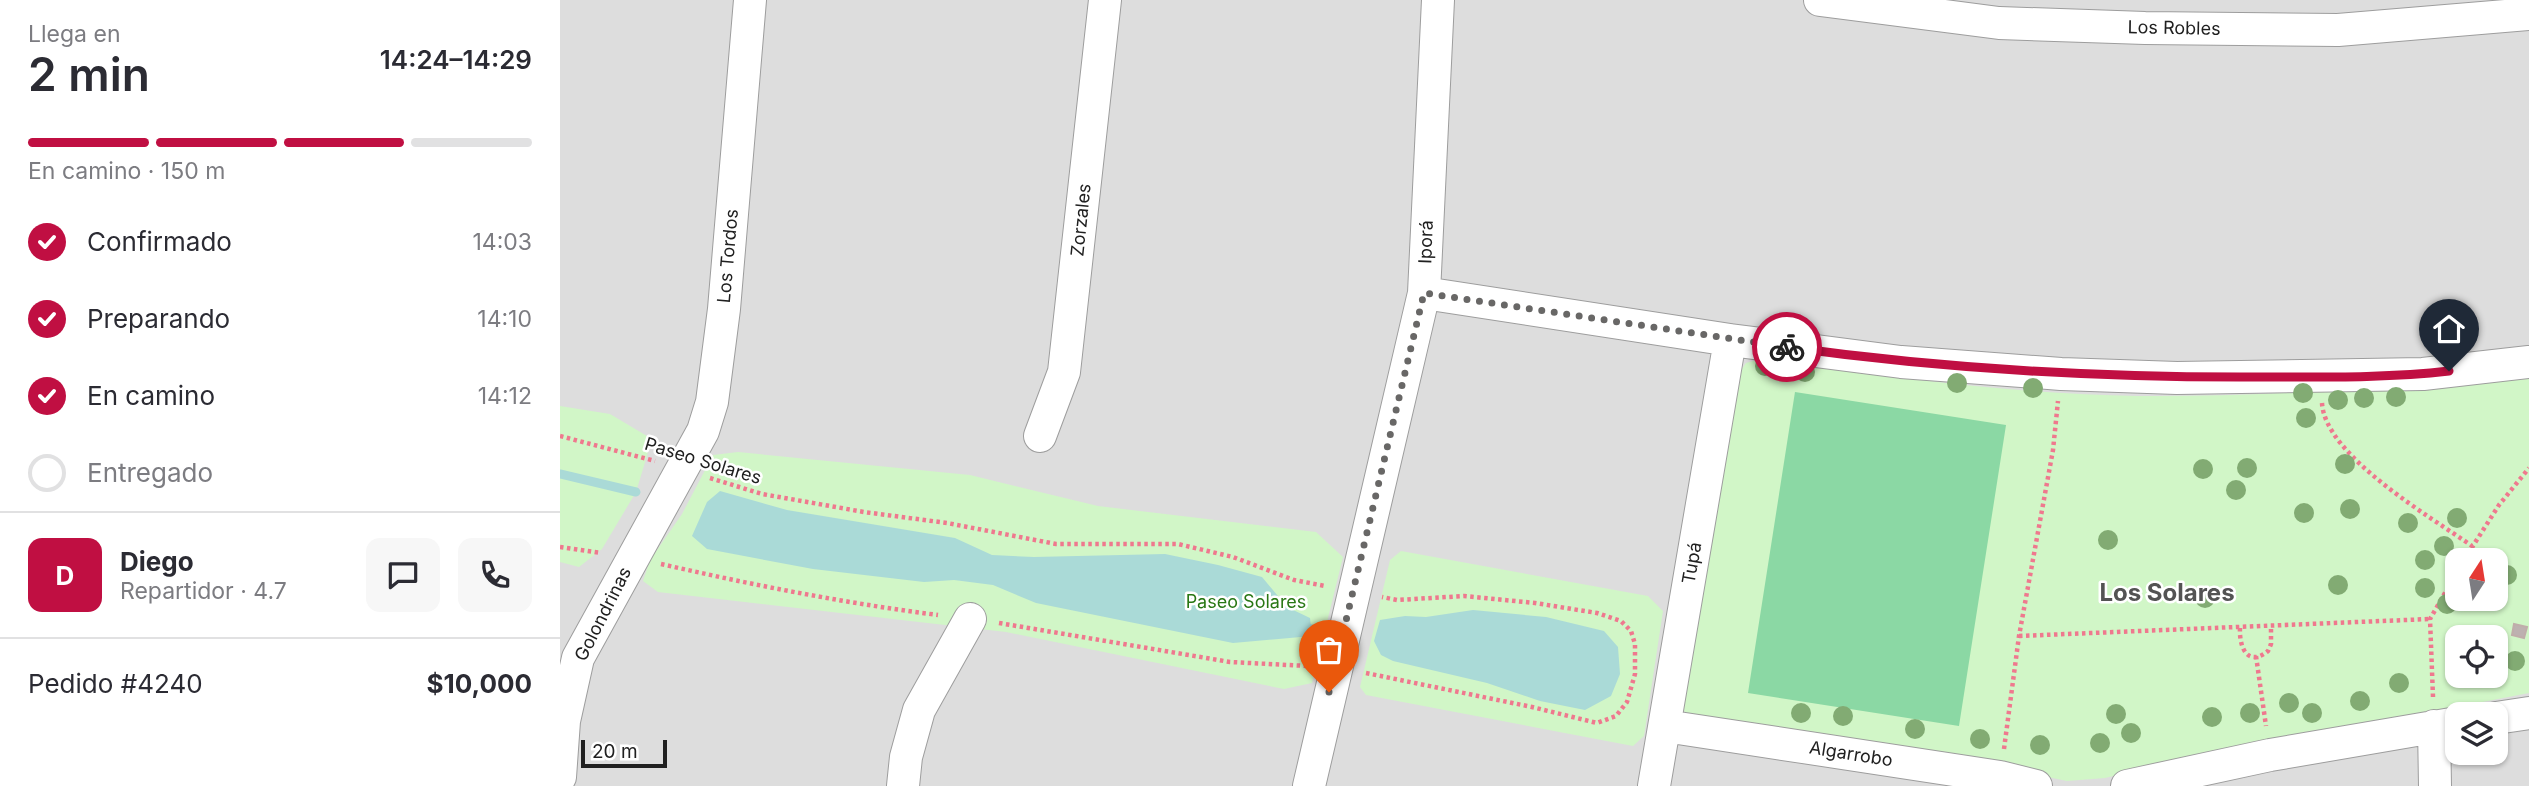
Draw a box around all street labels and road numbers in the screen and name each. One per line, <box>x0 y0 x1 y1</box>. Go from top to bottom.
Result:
street label: Los Robles <box>2127 16 2221 39</box>
street label: Zorzales <box>1066 182 1095 257</box>
street label: Los Tordos <box>713 208 742 304</box>
street label: Iporá <box>1414 220 1437 264</box>
street label: Paseo Solares <box>642 433 764 488</box>
street label: Tupá <box>1677 540 1706 586</box>
street label: Golondrinas <box>570 563 635 664</box>
street label: Algarrobo <box>1808 737 1894 770</box>

